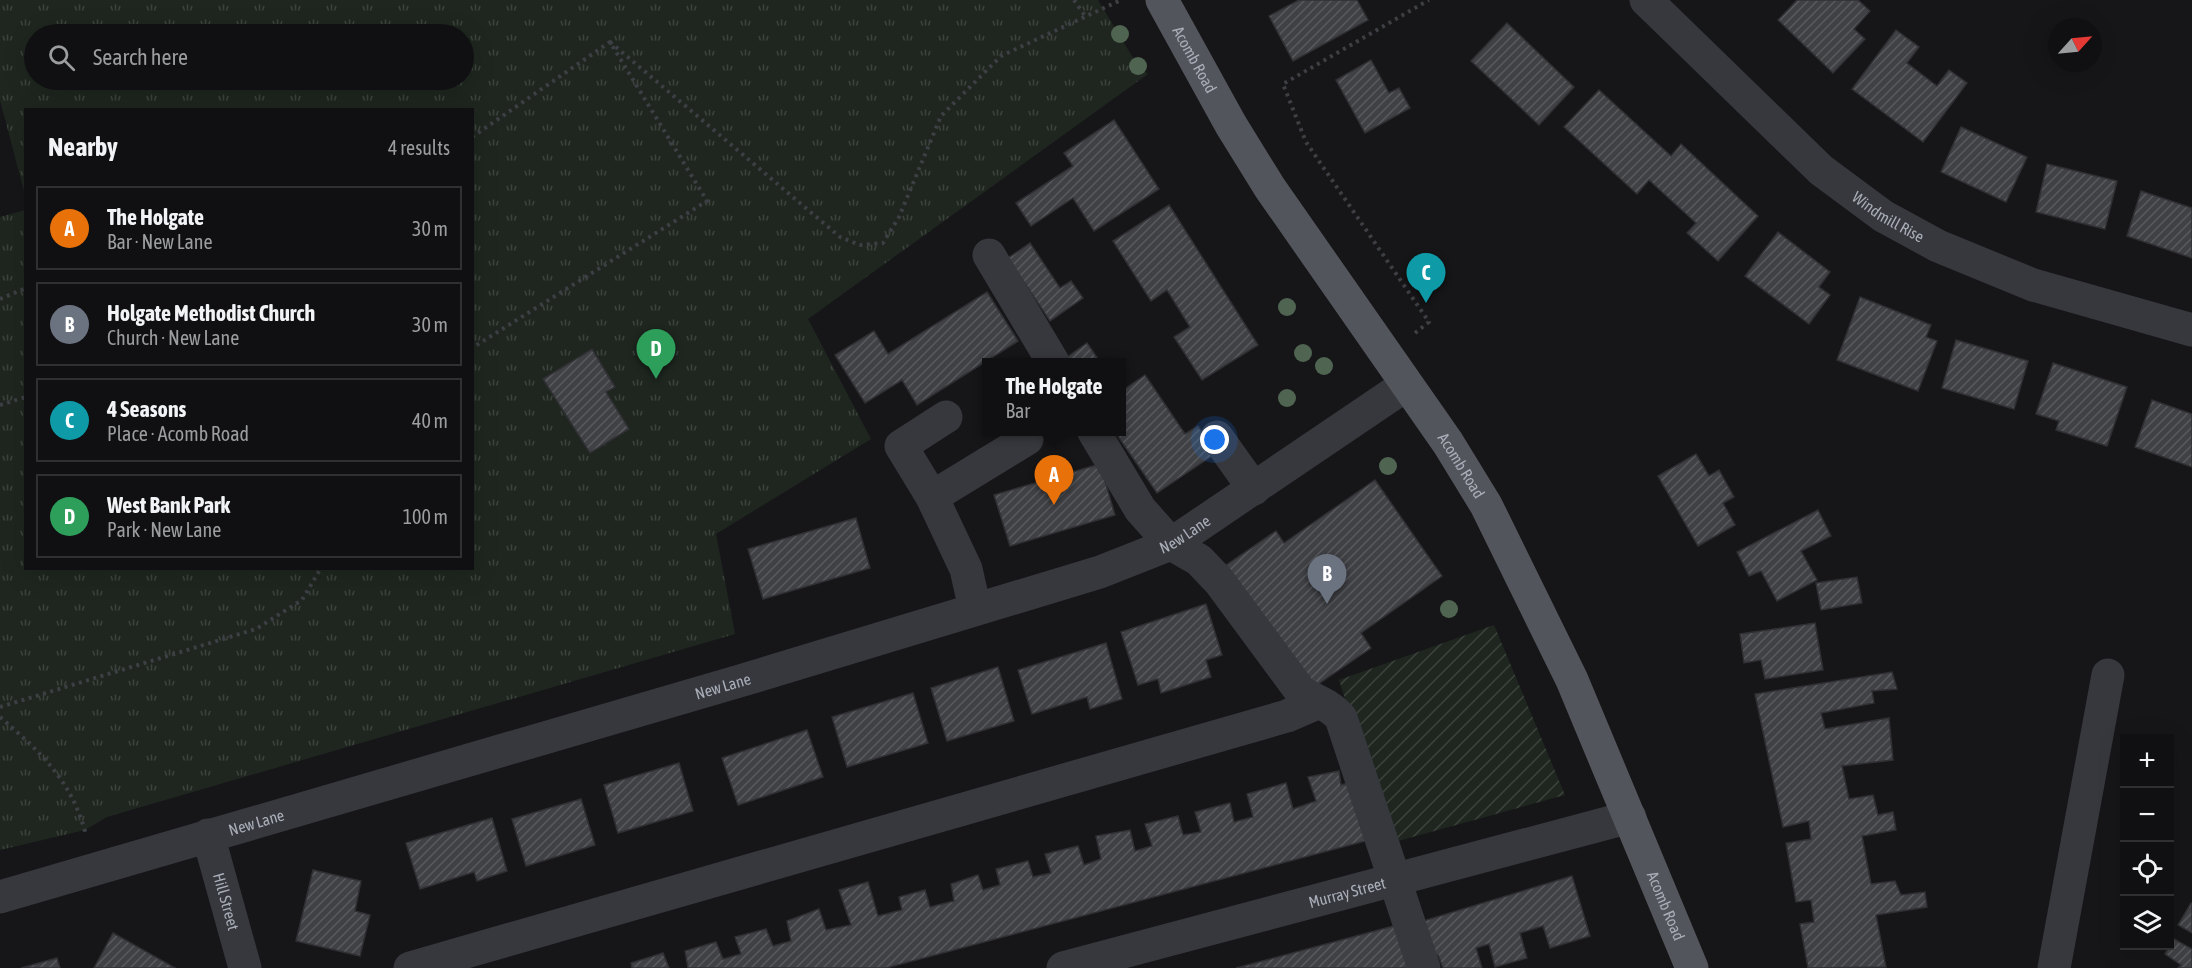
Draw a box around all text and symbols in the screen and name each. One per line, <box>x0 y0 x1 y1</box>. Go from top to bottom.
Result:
north arrow <box>2048 18 2102 72</box>
street label: Acomb Road <box>1169 23 1220 96</box>
search box <box>24 24 474 90</box>
icon: search <box>45 41 78 74</box>
text: Search here <box>93 44 188 70</box>
text: Nearby <box>48 132 118 162</box>
text: 4 results <box>388 136 450 159</box>
street label: Windmill Rise <box>1849 187 1927 246</box>
text: The Holgate <box>107 204 204 230</box>
text: A <box>65 217 74 240</box>
text: 30 m <box>412 217 448 240</box>
text: Bar · New Lane <box>107 230 213 253</box>
pin: C <box>1406 254 1446 303</box>
text: Holgate Methodist Church <box>107 300 315 326</box>
text: B <box>65 313 74 336</box>
text: 30 m <box>412 313 448 336</box>
text: Church · New Lane <box>107 326 239 349</box>
pin: D <box>636 330 676 379</box>
popup <box>982 358 1126 436</box>
text: The Holgate <box>1006 373 1102 399</box>
text: 4 Seasons <box>107 396 186 422</box>
text: Bar <box>1006 399 1030 422</box>
text: C <box>65 409 74 432</box>
text: 40 m <box>412 409 448 432</box>
text: Place · Acomb Road <box>107 422 249 445</box>
your location <box>1200 425 1229 454</box>
street label: Acomb Road <box>1435 429 1488 501</box>
pin: A <box>1034 456 1074 505</box>
text: West Bank Park <box>107 492 230 518</box>
text: D <box>64 505 75 528</box>
text: 100 m <box>403 505 448 528</box>
street label: New Lane <box>1157 511 1213 557</box>
text: Park · New Lane <box>107 518 221 541</box>
pin: B <box>1308 554 1346 604</box>
street label: New Lane <box>693 669 753 703</box>
map controls <box>2120 734 2174 950</box>
button: + <box>2120 734 2174 788</box>
button: − <box>2120 788 2174 842</box>
street label: New Lane <box>226 806 286 839</box>
button: locate <box>2120 842 2174 896</box>
street label: Acomb Road <box>1644 868 1688 943</box>
street label: Hill Street <box>210 871 243 933</box>
street label: Murray Street <box>1307 873 1388 911</box>
button: layers <box>2120 896 2174 950</box>

